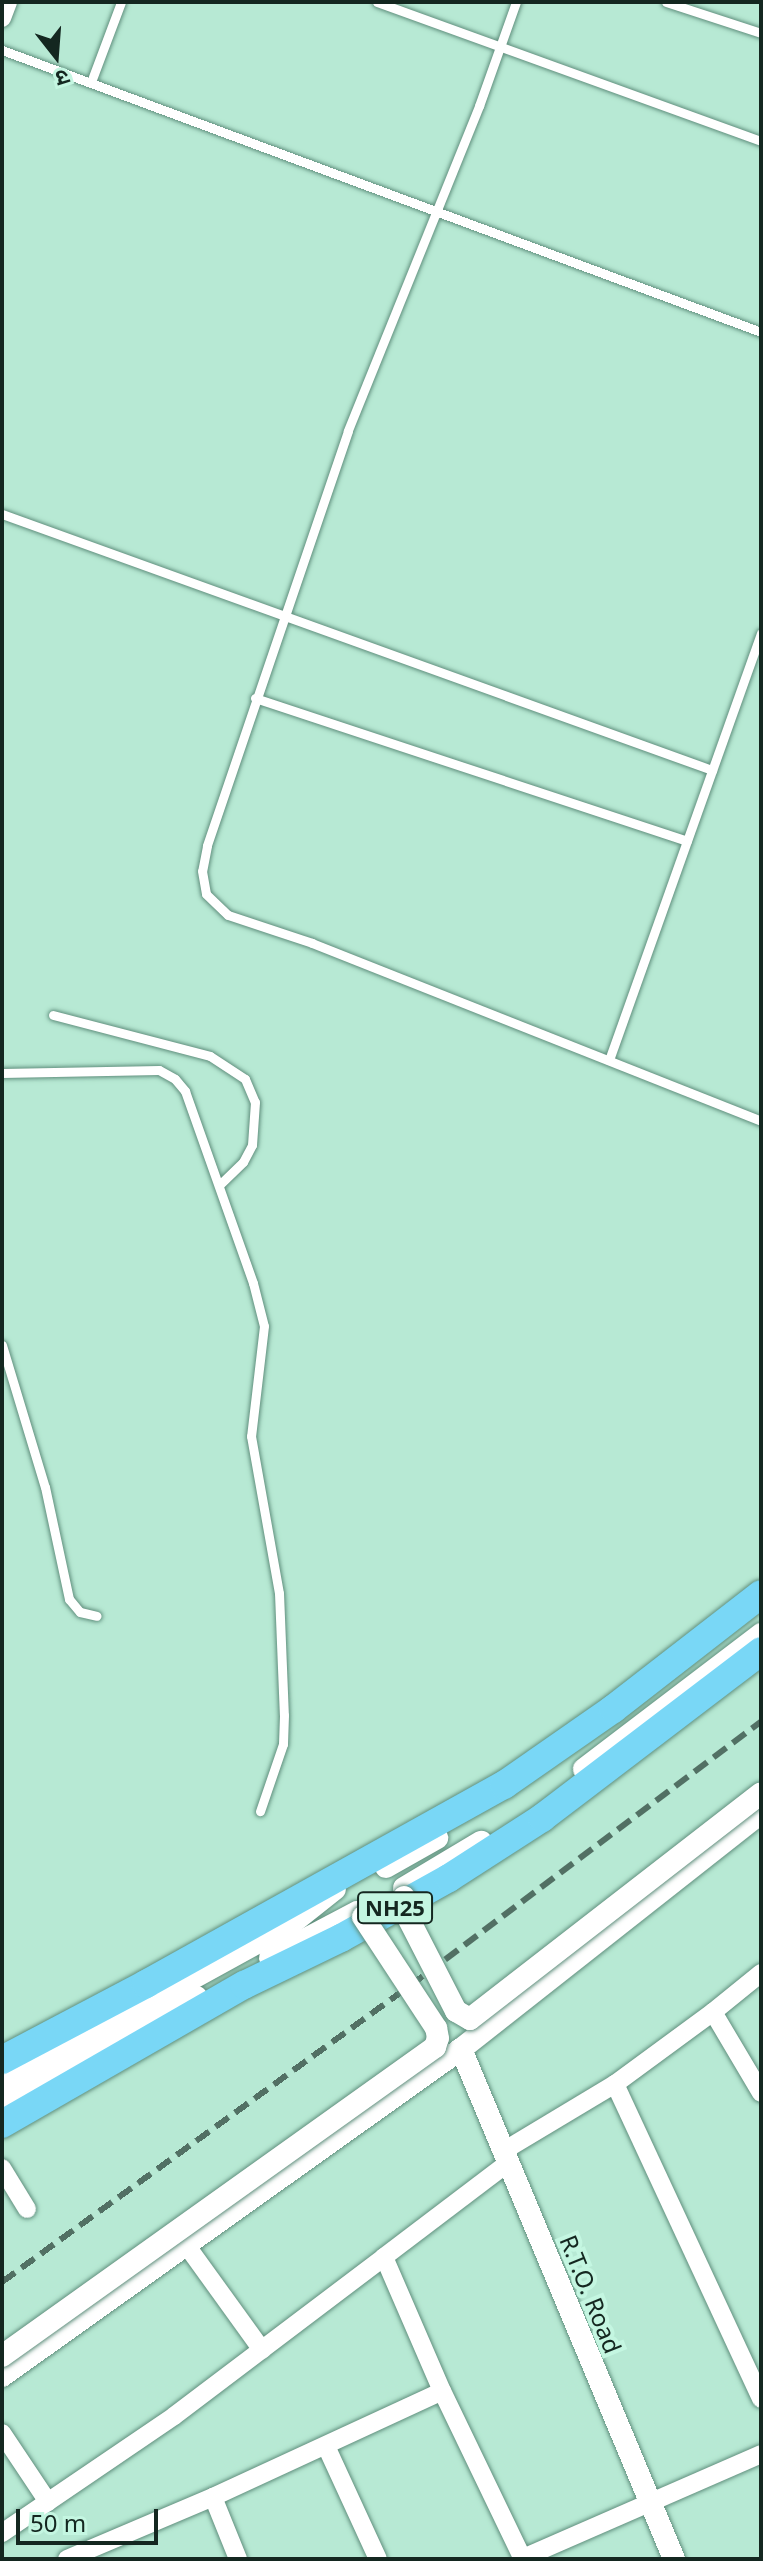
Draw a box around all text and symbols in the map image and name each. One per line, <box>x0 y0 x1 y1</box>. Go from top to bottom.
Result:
north arrow <box>16 16 96 96</box>
text: उ <box>52 63 74 95</box>
road number: NH25 <box>357 1890 433 1926</box>
street label: R.T.O. Road <box>554 2231 628 2357</box>
scale bar <box>20 2493 162 2543</box>
text: 50 m <box>30 2506 86 2539</box>

